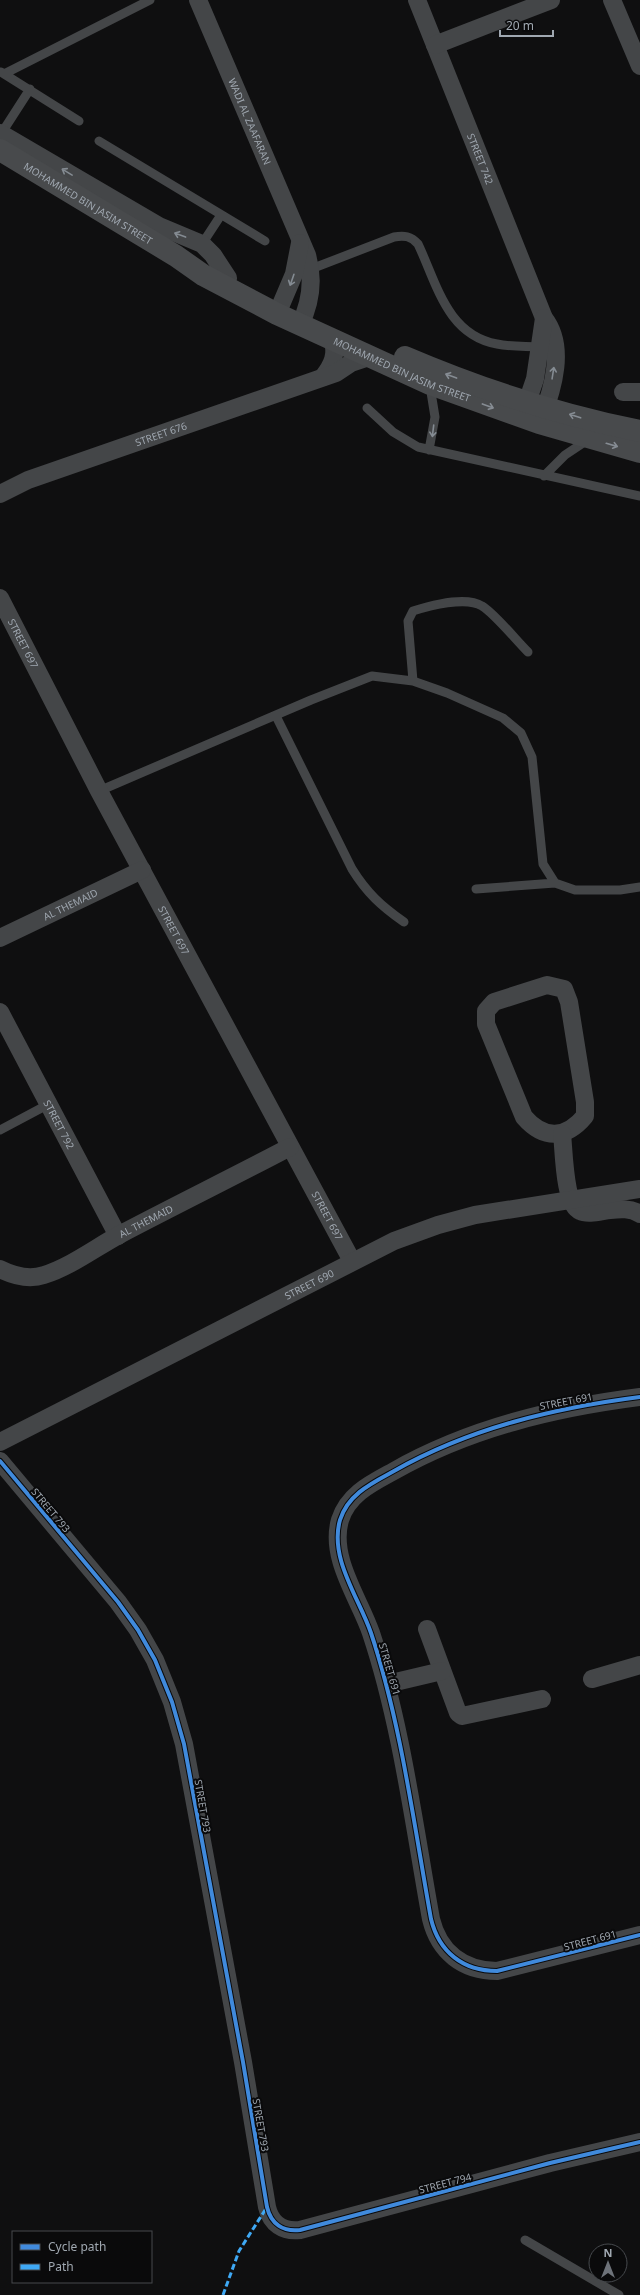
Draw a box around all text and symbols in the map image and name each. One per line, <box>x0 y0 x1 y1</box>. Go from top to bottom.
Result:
scale bar <box>500 12 553 38</box>
text: 20 m <box>506 17 534 34</box>
street label: WADI AL ZAAFARAN <box>225 76 275 167</box>
street label: STREET 742 <box>464 131 497 187</box>
street label: MOHAMMED BIN JASIM STREET <box>21 159 156 248</box>
one-way arrow <box>62 168 73 176</box>
one-way arrow <box>174 231 187 238</box>
one-way arrow <box>288 273 295 286</box>
street label: MOHAMMED BIN JASIM STREET <box>331 334 473 405</box>
one-way arrow <box>550 367 558 380</box>
one-way arrow <box>445 372 458 379</box>
one-way arrow <box>482 402 494 410</box>
one-way arrow <box>569 411 581 419</box>
street label: STREET 676 <box>133 418 189 449</box>
one-way arrow <box>429 424 437 437</box>
one-way arrow <box>605 442 618 449</box>
street label: STREET 697 <box>5 616 42 671</box>
street label: AL THEMAID <box>41 885 100 923</box>
street label: STREET 697 <box>155 903 193 957</box>
street label: STREET 792 <box>40 1097 78 1152</box>
street label: STREET 697 <box>309 1188 347 1243</box>
street label: AL THEMAID <box>116 1201 175 1241</box>
street label: STREET 690 <box>282 1266 336 1303</box>
street label: STREET 691 <box>538 1389 594 1413</box>
street label: STREET 793 <box>28 1485 74 1535</box>
street label: STREET 691 <box>376 1641 404 1697</box>
street label: STREET 793 <box>191 1778 215 1834</box>
street label: STREET 691 <box>562 1926 618 1954</box>
street label: STREET 793 <box>249 2097 273 2153</box>
street label: STREET 794 <box>417 2169 473 2197</box>
legend <box>12 2231 152 2283</box>
text: Cycle path <box>48 2238 106 2255</box>
north arrow <box>588 2243 628 2283</box>
text: N <box>604 2245 612 2260</box>
text: Path <box>48 2258 74 2275</box>

